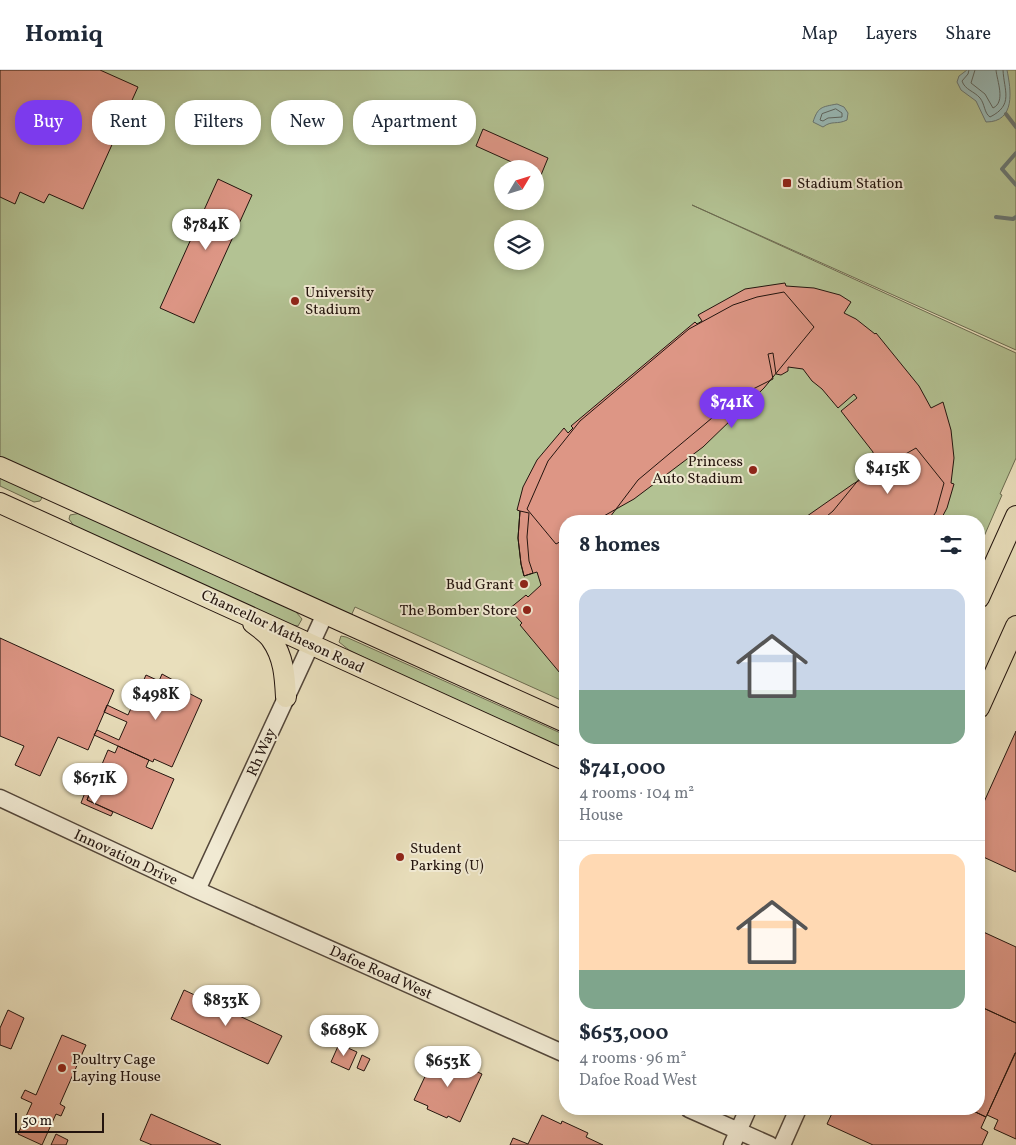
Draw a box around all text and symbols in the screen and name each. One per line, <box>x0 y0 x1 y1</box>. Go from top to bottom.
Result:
text: Homiq <box>25 18 103 52</box>
text: Map <box>801 22 837 47</box>
text: Layers <box>865 22 917 47</box>
text: Share <box>945 22 991 47</box>
chip: Buy <box>15 100 82 145</box>
chip: Rent <box>92 100 165 145</box>
chip: Filters <box>175 100 261 145</box>
chip: New <box>271 100 343 145</box>
chip: Apartment <box>353 100 476 145</box>
north arrow <box>494 160 544 210</box>
map controls <box>494 160 544 270</box>
place label: Stadium Station <box>797 174 903 195</box>
marker: Stadium Station <box>781 177 793 189</box>
pin: $784K <box>171 208 241 251</box>
text: $784K <box>183 214 229 236</box>
button: layers <box>494 220 544 270</box>
place label: University Stadium <box>305 283 374 321</box>
marker: University Stadium <box>289 295 301 307</box>
pin: $741K <box>697 386 767 429</box>
text: $741K <box>710 392 754 414</box>
place label: Princess Auto Stadium <box>652 452 743 490</box>
pin: $415K <box>853 452 923 495</box>
text: $415K <box>866 458 910 480</box>
marker: Princess Auto Stadium <box>747 464 759 476</box>
text: 8 homes <box>579 531 660 560</box>
icon: filters <box>937 531 965 559</box>
place label: Bud Grant <box>446 575 514 596</box>
marker: Bud Grant <box>518 578 530 590</box>
street label: Chancellor Matheson Road <box>197 585 367 679</box>
place label: The Bomber Store <box>400 601 517 622</box>
marker: The Bomber Store <box>521 604 533 616</box>
icon: home <box>727 621 817 711</box>
pin: $498K <box>121 678 191 721</box>
text: $498K <box>132 684 180 706</box>
street label: Rh Way <box>242 725 282 780</box>
text: $741,000 <box>579 754 666 783</box>
pin: $671K <box>60 762 130 805</box>
text: $671K <box>73 768 117 790</box>
text: 4 rooms · 104 m² <box>579 783 694 805</box>
text: House <box>579 805 623 827</box>
street label: Innovation Drive <box>70 825 181 892</box>
place label: Student Parking (U) <box>410 839 484 877</box>
marker: Student Parking (U) <box>394 851 406 863</box>
icon: home <box>727 887 817 977</box>
street label: Dafoe Road West <box>326 941 435 1005</box>
pin: $833K <box>191 984 261 1027</box>
text: $833K <box>203 990 249 1012</box>
pin: $689K <box>309 1014 379 1057</box>
text: $653,000 <box>579 1019 668 1048</box>
text: $689K <box>321 1020 367 1042</box>
pin: $653K <box>413 1046 483 1088</box>
text: 4 rooms · 96 m² <box>579 1048 686 1070</box>
place label: Poultry Cage Laying House <box>72 1050 161 1088</box>
text: $653K <box>425 1051 471 1073</box>
marker: Poultry Cage Laying House <box>56 1062 68 1074</box>
text: Dafoe Road West <box>579 1070 697 1092</box>
scale bar <box>15 1110 104 1133</box>
text: 50 m <box>22 1112 52 1131</box>

